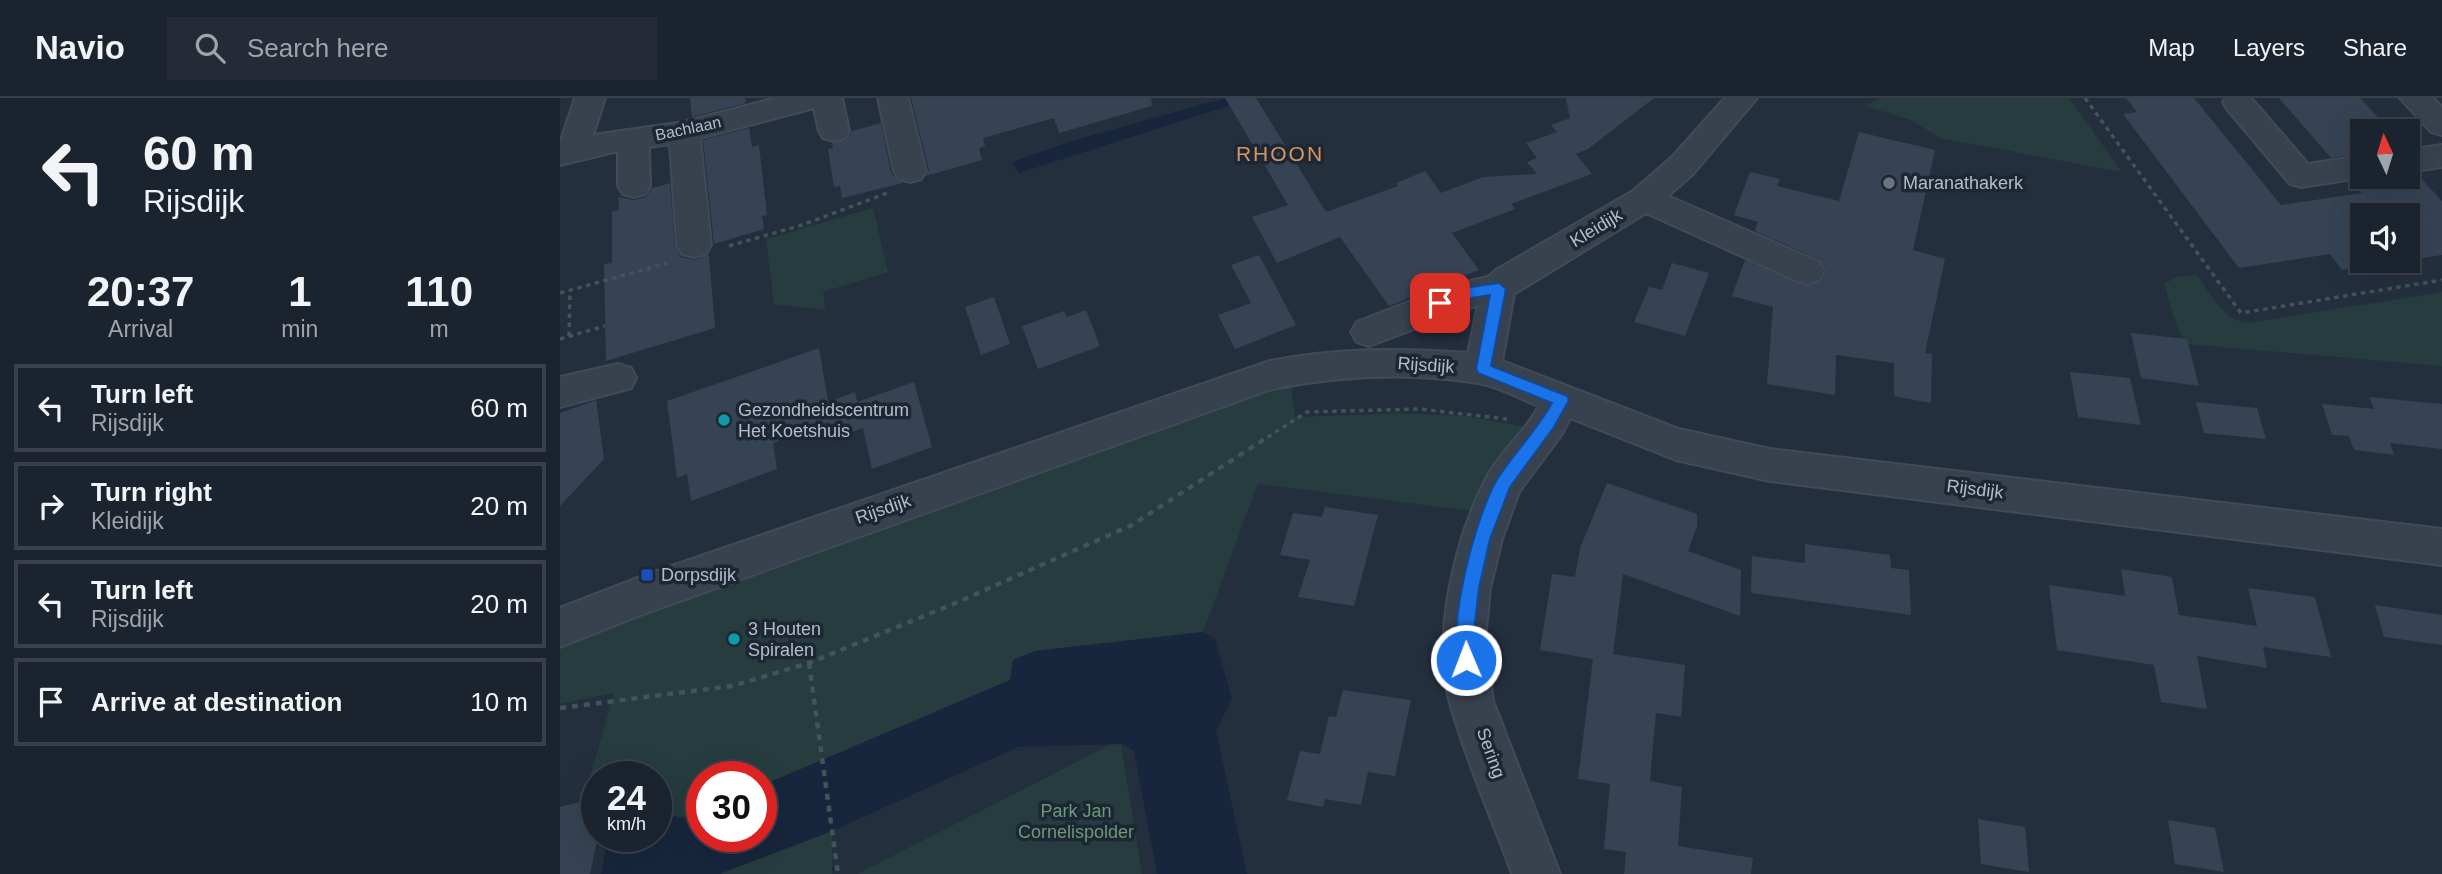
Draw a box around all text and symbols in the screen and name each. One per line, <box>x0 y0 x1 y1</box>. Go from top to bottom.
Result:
search box <box>167 17 657 80</box>
text: Navio <box>35 29 125 66</box>
icon: search <box>191 29 229 67</box>
text: Search here <box>247 33 389 63</box>
text: Map <box>2148 34 2195 61</box>
text: Layers <box>2233 34 2305 61</box>
text: Share <box>2343 34 2407 61</box>
street label: Bachlaan <box>654 113 723 144</box>
north arrow <box>2350 119 2420 189</box>
map controls <box>2350 119 2420 273</box>
icon: left <box>28 126 119 217</box>
text: 60 m <box>143 126 255 180</box>
district label: RHOON <box>1236 142 1324 165</box>
place label: Maranathakerk <box>1903 173 2024 193</box>
marker: Maranathakerk <box>1881 175 1897 191</box>
text: Rijsdijk <box>143 183 244 219</box>
button: sound <box>2350 203 2420 273</box>
street label: Kleidijk <box>1566 204 1626 251</box>
text: 20:37 <box>87 268 194 315</box>
text: 1 <box>288 268 312 315</box>
text: 110 <box>405 268 473 315</box>
pin <box>1410 273 1470 333</box>
icon: arrive <box>1421 284 1459 322</box>
text: Arrival <box>108 316 173 342</box>
text: min <box>281 316 318 342</box>
text: m <box>430 316 449 342</box>
street label: Rijsdijk <box>1397 353 1456 377</box>
text: Turn left <box>91 379 193 409</box>
icon: left <box>32 389 70 427</box>
text: 60 m <box>470 393 528 423</box>
place label: Gezondheidscentrum Het Koetshuis <box>738 400 909 441</box>
text: Rijsdijk <box>91 410 164 436</box>
marker: Gezondheidscentrum Het Koetshuis <box>716 412 732 428</box>
street label: Rijsdijk <box>1945 476 2005 503</box>
text: Turn right <box>91 477 212 507</box>
icon: right <box>32 487 70 525</box>
street label: Rijsdijk <box>853 490 914 528</box>
text: 20 m <box>470 491 528 521</box>
text: Kleidijk <box>91 508 164 534</box>
place label: Dorpsdijk <box>661 565 737 585</box>
marker: Dorpsdijk <box>639 567 655 583</box>
text: Turn left <box>91 575 193 605</box>
icon: left <box>32 585 70 623</box>
text: 20 m <box>470 589 528 619</box>
text: Rijsdijk <box>91 606 164 632</box>
place label: 3 Houten Spiralen <box>748 619 821 660</box>
position arrow <box>1429 623 1503 697</box>
marker: 3 Houten Spiralen <box>726 631 742 647</box>
icon: arrive <box>32 683 70 721</box>
text: Arrive at destination <box>91 687 342 717</box>
text: 10 m <box>470 687 528 717</box>
street label: Sering <box>1473 725 1509 781</box>
speed limit sign: 30 <box>686 761 777 852</box>
text: 24 <box>607 778 646 817</box>
park label: Park Jan Cornelispolder <box>1018 801 1134 842</box>
text: km/h <box>607 814 646 834</box>

